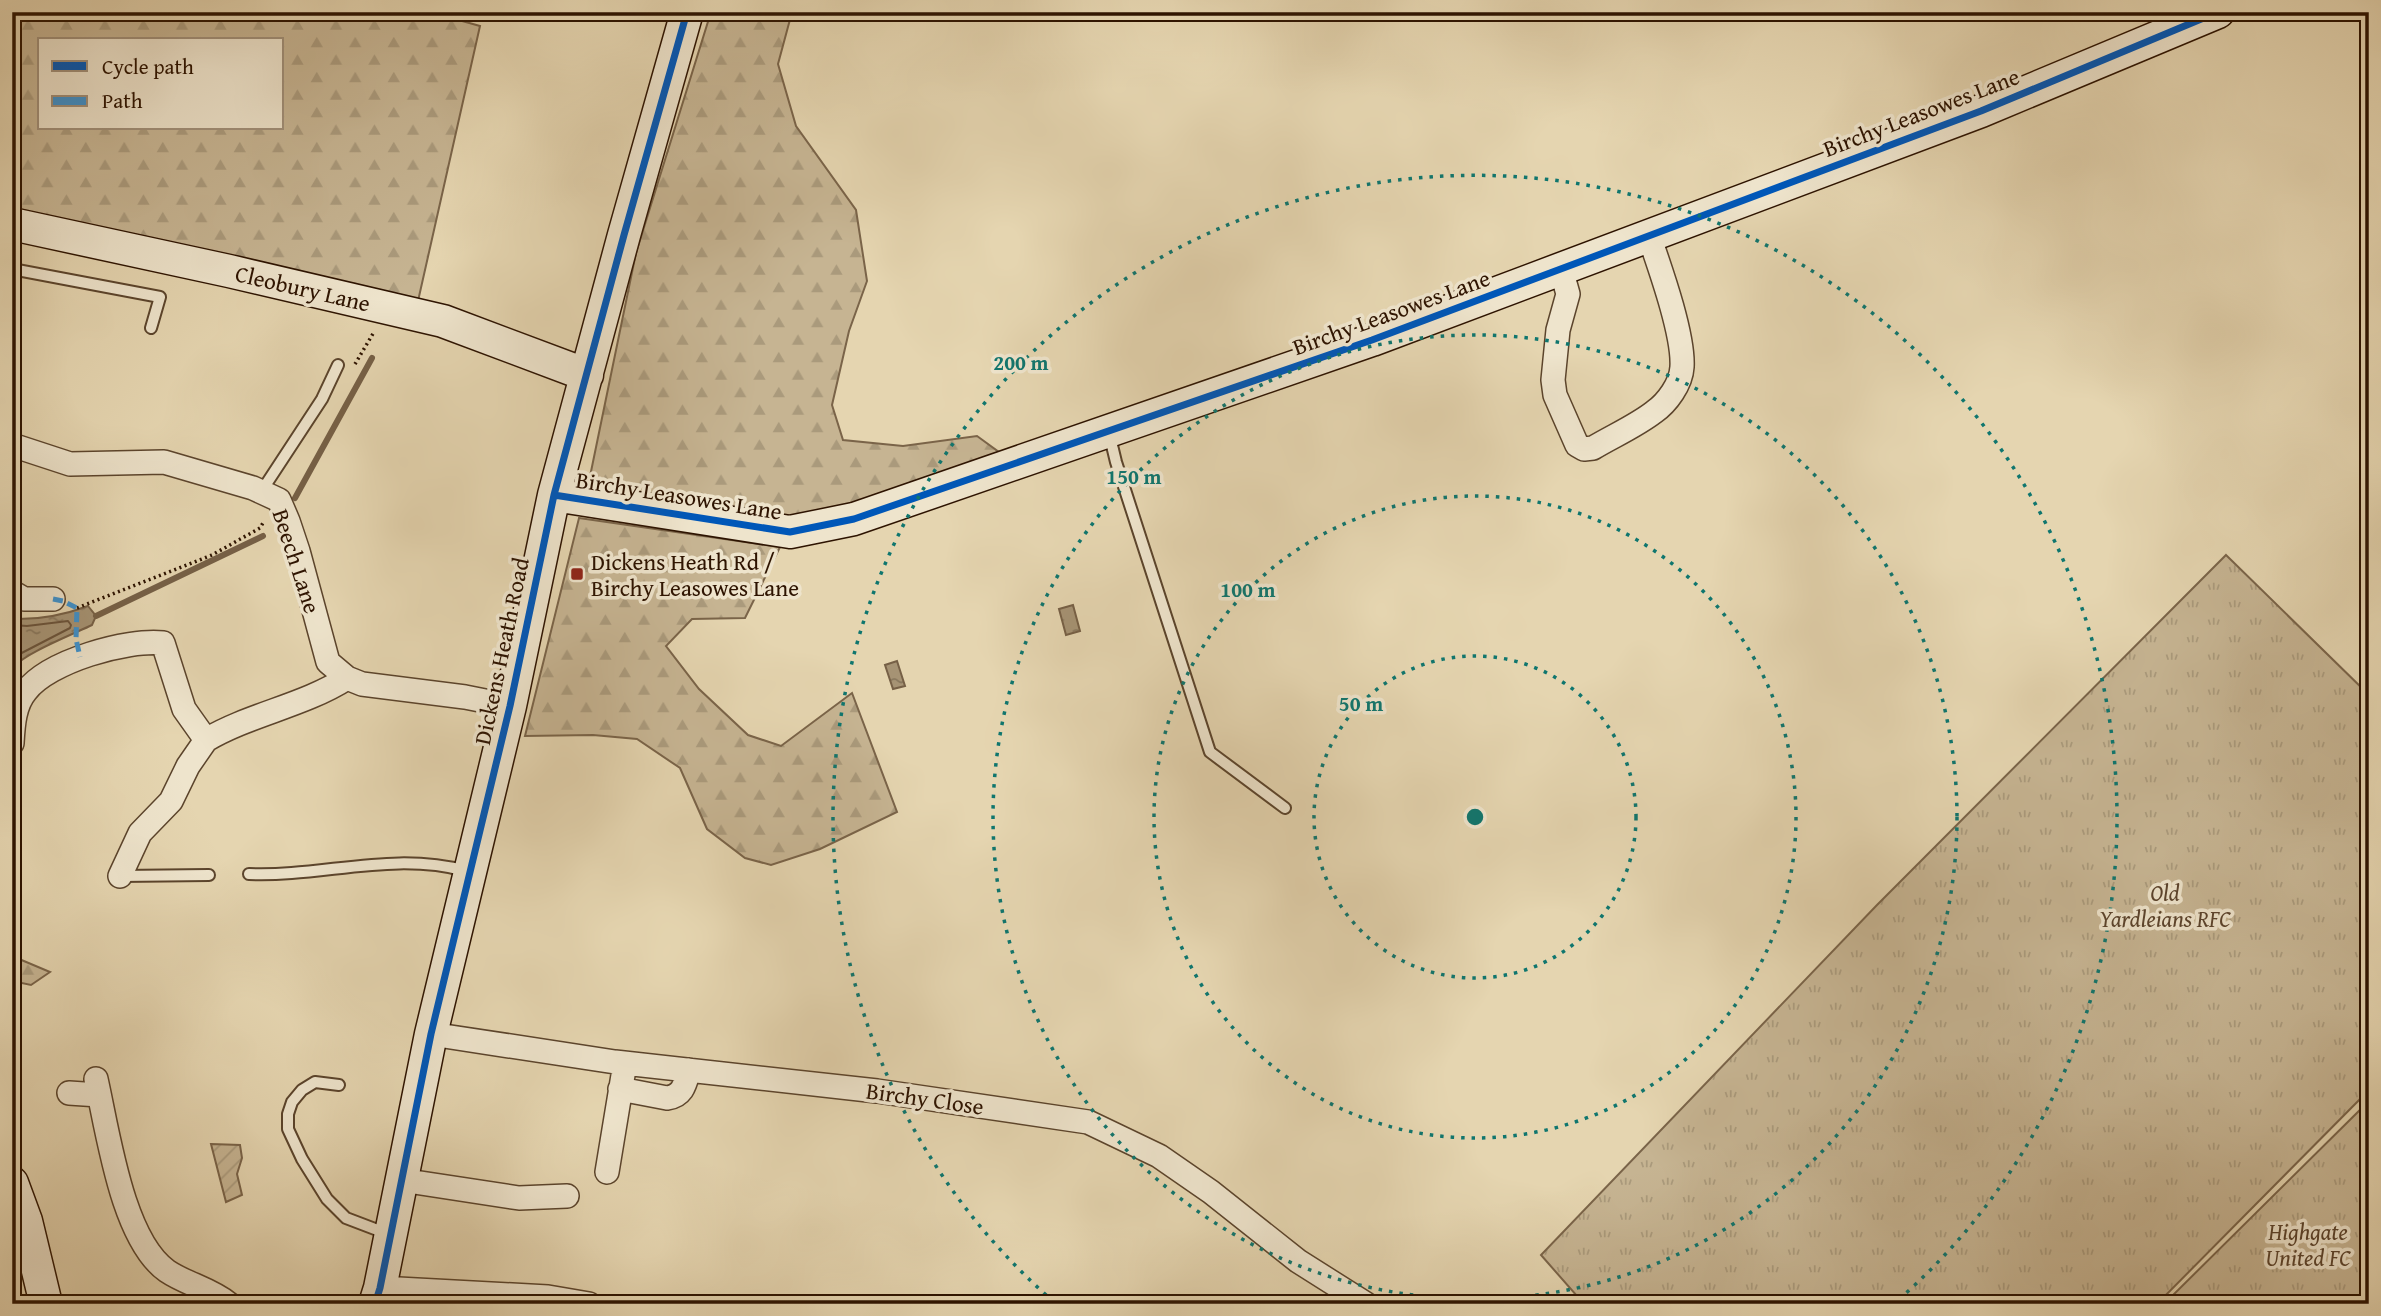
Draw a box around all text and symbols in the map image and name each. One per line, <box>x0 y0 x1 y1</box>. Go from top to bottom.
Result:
legend <box>38 38 284 130</box>
text: Cycle path <box>102 51 194 82</box>
street label: Birchy Leasowes Lane <box>1818 59 2024 165</box>
text: Path <box>102 85 143 116</box>
street label: Cleobury Lane <box>232 256 374 320</box>
street label: Birchy Leasowes Lane <box>1288 261 1494 363</box>
text: 200 m <box>993 347 1049 378</box>
text: 150 m <box>1106 461 1162 492</box>
street label: Birchy Leasowes Lane <box>574 462 784 528</box>
street label: Beech Lane <box>265 504 329 618</box>
place label: Dickens Heath Rd / Birchy Leasowes Lane <box>591 545 799 604</box>
street label: Dickens Heath Road <box>465 554 537 748</box>
marker: Dickens Heath Rd / Birchy Leasowes Lane <box>569 566 585 582</box>
text: 100 m <box>1220 574 1276 605</box>
text: 50 m <box>1339 688 1383 719</box>
centre of rings <box>1463 805 1487 829</box>
park label: Old Yardleians RFC <box>2099 876 2231 935</box>
street label: Birchy Close <box>864 1073 986 1123</box>
park label: Highgate United FC <box>2265 1215 2351 1274</box>

